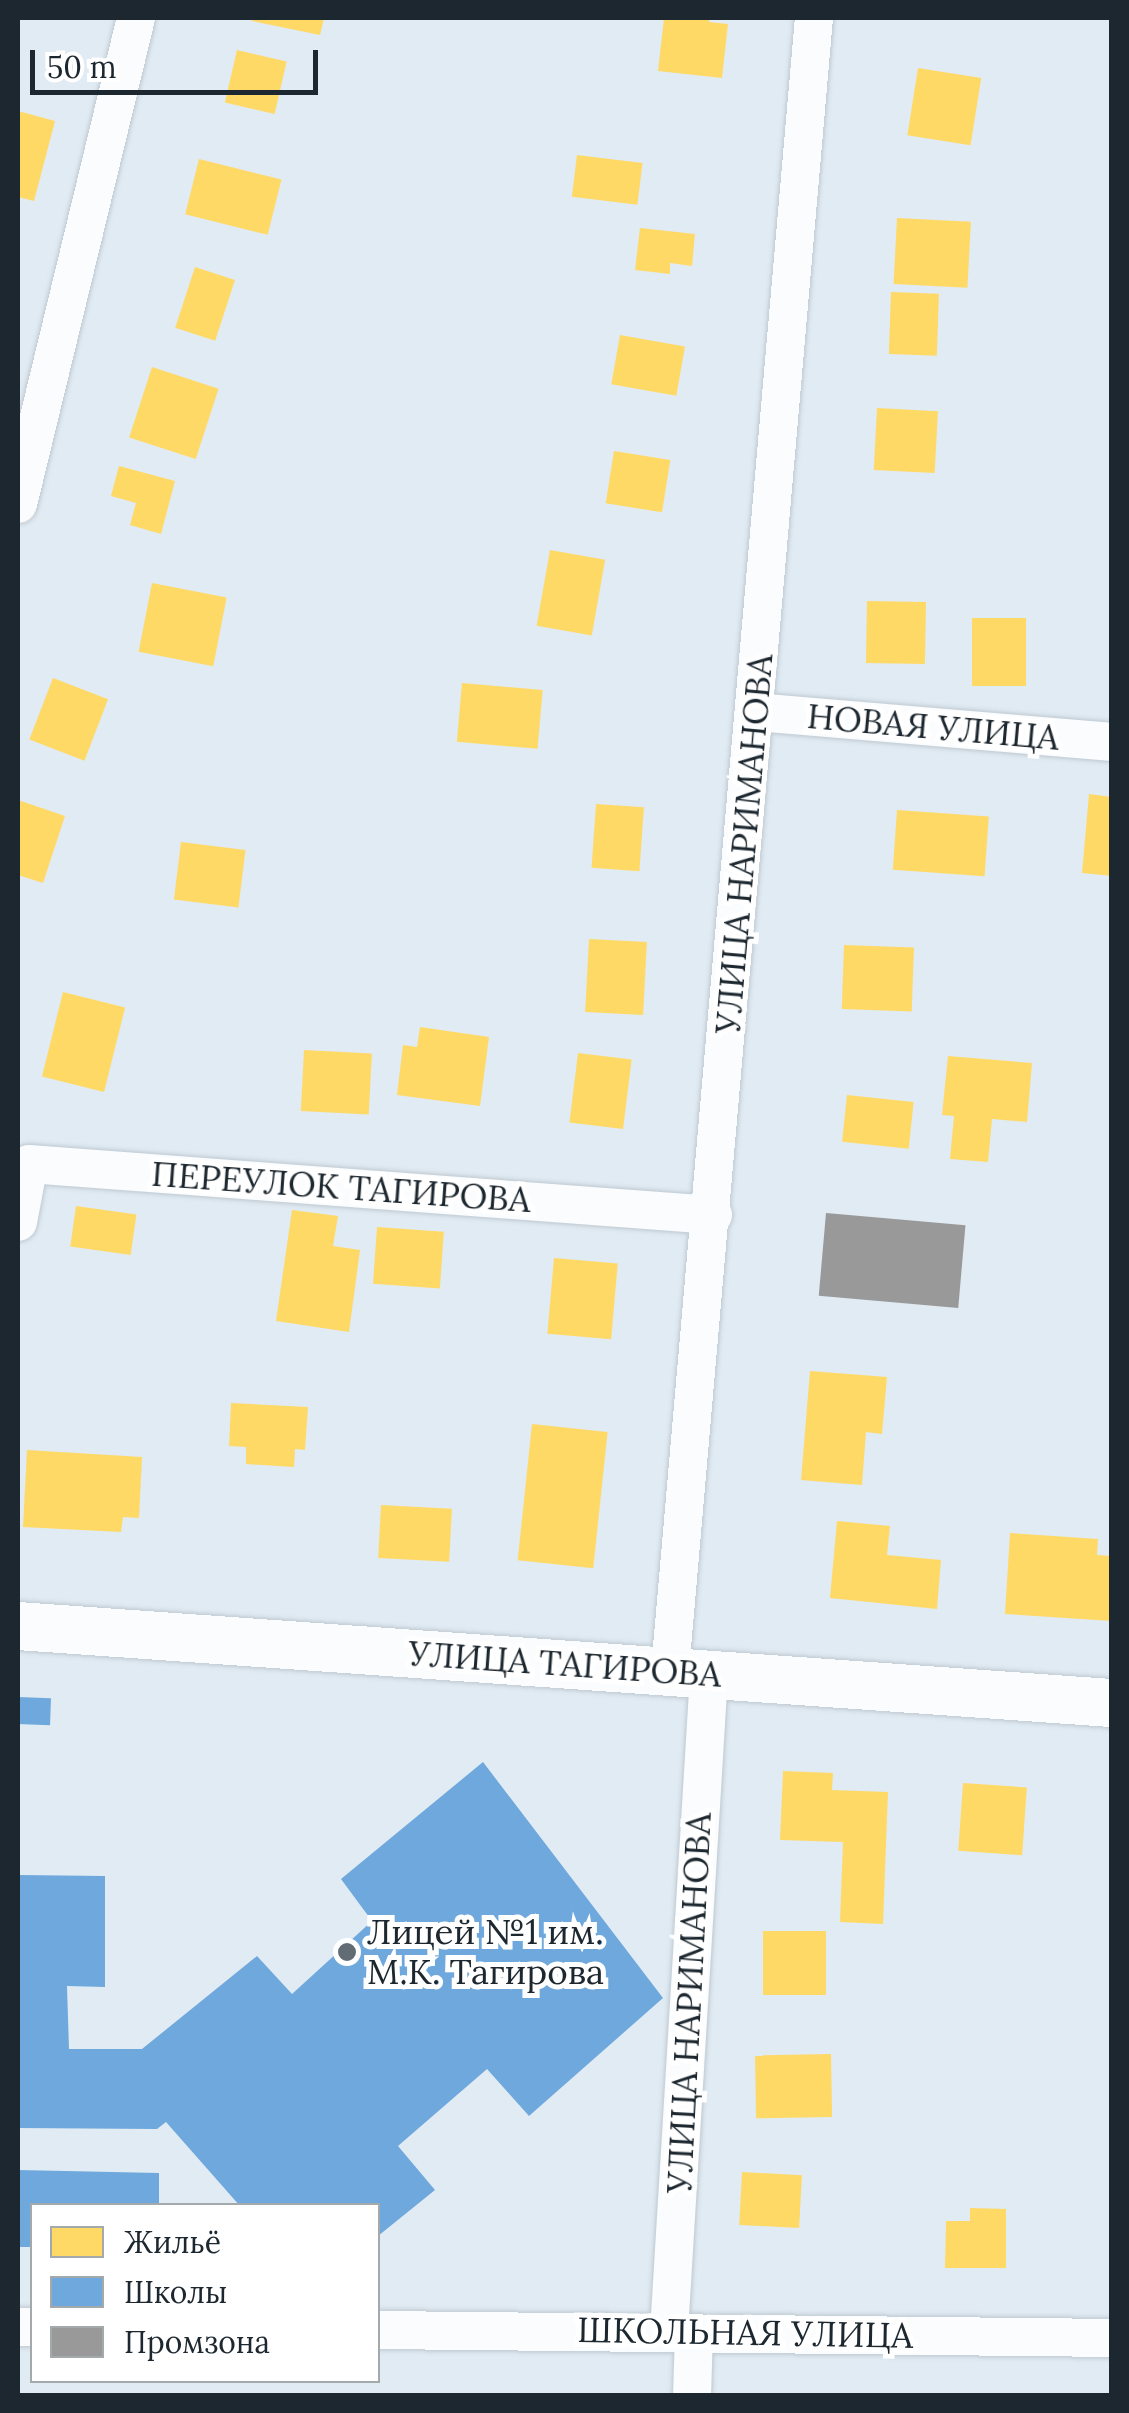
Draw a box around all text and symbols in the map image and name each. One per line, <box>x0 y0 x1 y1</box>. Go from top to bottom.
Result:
scale bar <box>35 30 322 92</box>
text: 50 m <box>47 48 117 86</box>
street label: УЛИЦА НАРИМАНОВА <box>706 652 782 1036</box>
street label: НОВАЯ УЛИЦА <box>805 695 1061 759</box>
street label: ПЕРЕУЛОК ТАГИРОВА <box>150 1153 532 1221</box>
street label: УЛИЦА ТАГИРОВА <box>407 1632 723 1696</box>
street label: УЛИЦА НАРИМАНОВА <box>658 1812 720 2194</box>
place label: Лицей №1 им. М.К. Тагирова <box>367 1911 604 1993</box>
marker: Лицей №1 им. М.К. Тагирова <box>336 1941 358 1963</box>
legend <box>30 2203 380 2383</box>
text: Жильё <box>124 2223 221 2261</box>
text: Школы <box>124 2273 227 2311</box>
street label: ШКОЛЬНАЯ УЛИЦА <box>577 2309 913 2357</box>
text: Промзона <box>124 2323 270 2361</box>

